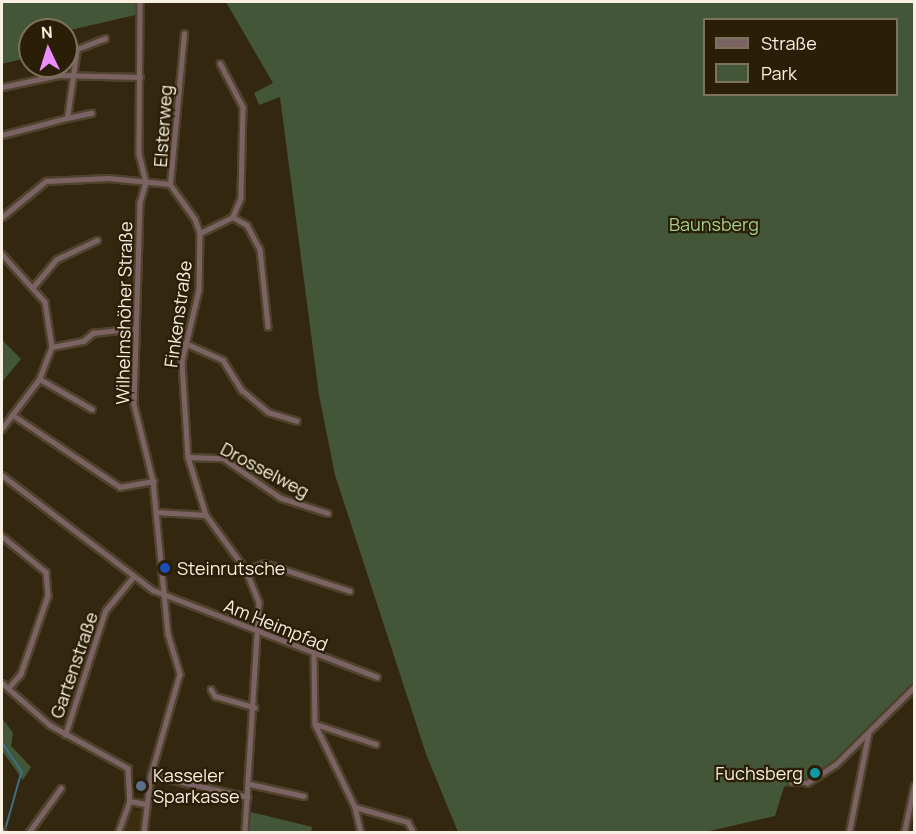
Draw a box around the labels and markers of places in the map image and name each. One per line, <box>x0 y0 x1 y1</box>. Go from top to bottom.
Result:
place label: Steinrutsche <box>177 557 285 579</box>
marker: Steinrutsche <box>158 561 172 575</box>
place label: Fuchsberg <box>715 762 803 784</box>
place label: Kasseler Sparkasse <box>153 765 240 808</box>
marker: Fuchsberg <box>808 766 822 780</box>
marker: Kasseler Sparkasse <box>134 779 148 793</box>

